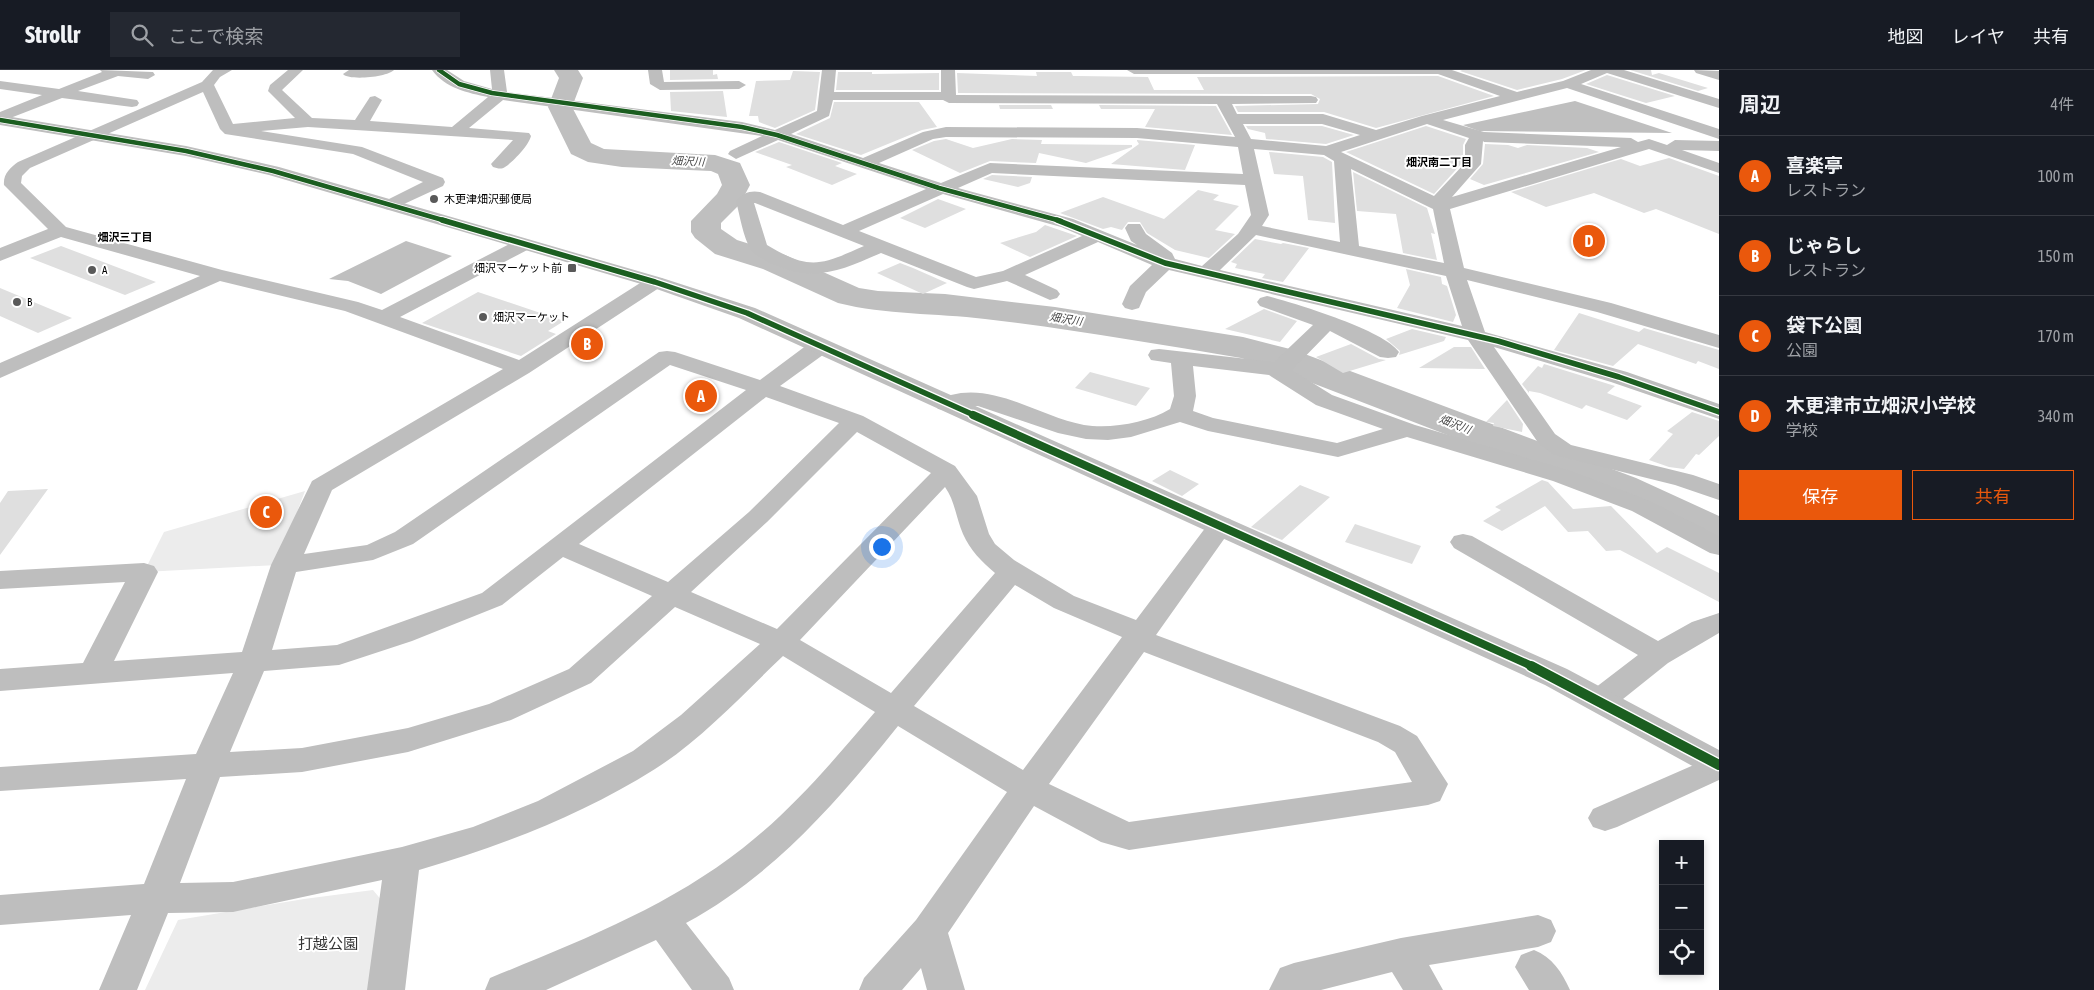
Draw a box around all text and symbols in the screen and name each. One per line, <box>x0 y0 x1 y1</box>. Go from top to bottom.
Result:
search box <box>110 12 460 57</box>
text: Strollr <box>25 21 80 48</box>
icon: search <box>128 21 156 49</box>
text: ここで検索 <box>168 25 263 47</box>
text: 地図 <box>1888 26 1924 47</box>
text: レイヤ <box>1952 26 2005 47</box>
text: 共有 <box>2033 26 2069 47</box>
text: 周辺 <box>1739 92 1781 116</box>
text: 4件 <box>2050 95 2074 113</box>
water label: 畑沢川 <box>671 154 706 168</box>
text: 喜楽亭 <box>1786 154 1843 176</box>
district label: 畑沢南二丁目 <box>1406 156 1472 168</box>
text: A <box>1751 167 1759 185</box>
text: 100 m <box>2038 167 2074 185</box>
text: レストラン <box>1786 181 1866 199</box>
marker: 木更津畑沢郵便局 <box>428 193 440 205</box>
place label: 木更津畑沢郵便局 <box>444 193 532 205</box>
pin: D <box>1573 222 1605 260</box>
district label: 畑沢三丁目 <box>98 231 153 243</box>
text: じゃらし <box>1786 234 1862 256</box>
text: B <box>1751 247 1759 265</box>
text: 150 m <box>2038 247 2074 265</box>
text: レストラン <box>1786 261 1866 279</box>
place label: 畑沢マーケット前 <box>474 262 562 274</box>
marker: 畑沢マーケット前 <box>566 262 578 274</box>
marker: A <box>86 264 98 276</box>
place label: A <box>102 264 108 276</box>
marker: B <box>11 296 23 308</box>
place label: B <box>27 296 33 308</box>
water label: 畑沢川 <box>1049 310 1084 328</box>
marker: 畑沢マーケット <box>477 311 489 323</box>
place label: 畑沢マーケット <box>493 311 570 323</box>
text: 袋下公園 <box>1786 314 1862 336</box>
pin: B <box>571 325 603 363</box>
text: C <box>1751 327 1759 345</box>
text: 170 m <box>2038 327 2074 345</box>
text: 公園 <box>1786 341 1818 359</box>
pin: A <box>685 377 717 415</box>
text: 木更津市立畑沢小学校 <box>1786 394 1976 416</box>
text: D <box>1751 407 1759 425</box>
text: 340 m <box>2038 407 2074 425</box>
water label: 畑沢川 <box>1437 412 1473 436</box>
text: 学校 <box>1786 421 1818 439</box>
button: 保存 <box>1739 470 1902 520</box>
button: 共有 <box>1912 470 2074 520</box>
pin: C <box>250 493 282 531</box>
your location <box>869 534 895 560</box>
map controls <box>1659 840 1704 975</box>
button: + <box>1659 840 1704 885</box>
button: − <box>1659 885 1704 930</box>
button: locate <box>1659 930 1704 975</box>
park label: 打越公園 <box>298 935 358 952</box>

